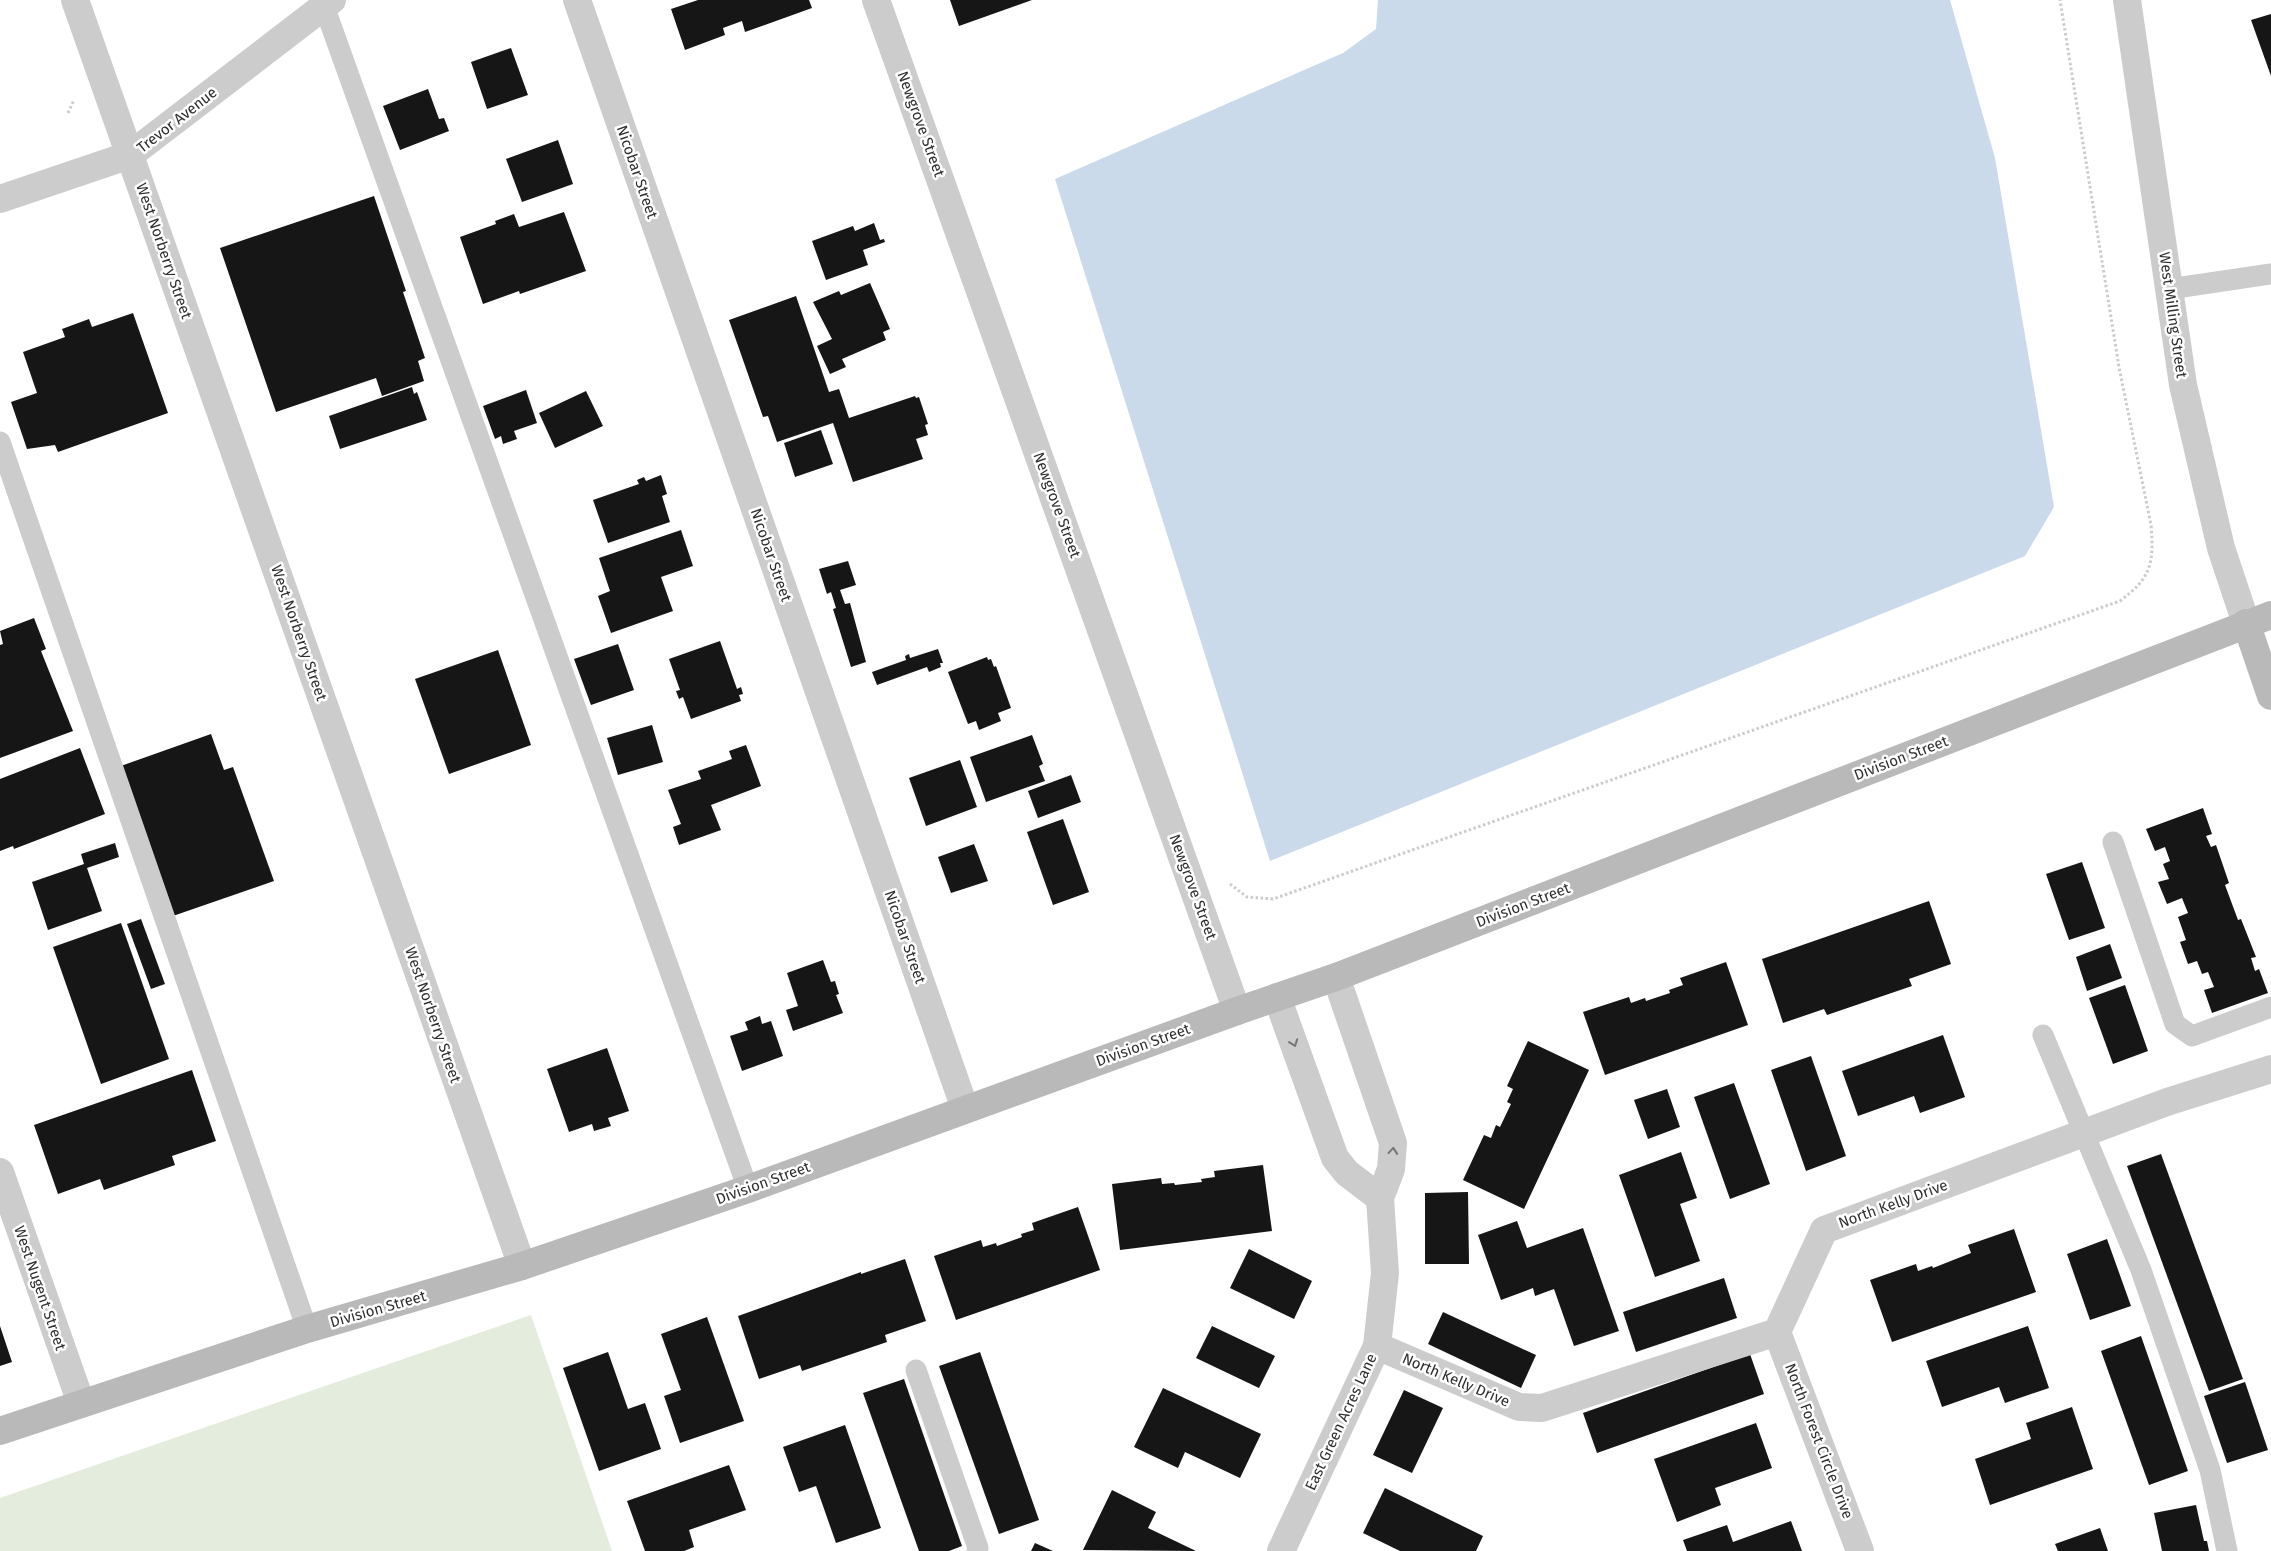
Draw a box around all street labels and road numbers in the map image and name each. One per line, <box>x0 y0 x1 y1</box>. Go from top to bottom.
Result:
street label: Newgrove Street <box>894 69 949 180</box>
street label: Trevor Avenue <box>133 83 221 157</box>
street label: Nicobar Street <box>613 123 662 222</box>
street label: West Norberry Street <box>132 181 196 322</box>
street label: West Milling Street <box>2155 251 2191 380</box>
street label: Newgrove Street <box>1030 450 1085 561</box>
street label: Nicobar Street <box>747 506 796 605</box>
street label: West Norberry Street <box>267 563 331 704</box>
street label: Division Street <box>1852 732 1951 784</box>
street label: Newgrove Street <box>1166 832 1221 943</box>
street label: Division Street <box>1474 879 1573 931</box>
street label: Nicobar Street <box>881 888 930 987</box>
street label: West Norberry Street <box>401 945 465 1086</box>
street label: Division Street <box>1093 1019 1193 1070</box>
street label: Division Street <box>713 1157 813 1208</box>
street label: North Kelly Drive <box>1836 1176 1950 1232</box>
street label: West Nugent Street <box>10 1223 70 1353</box>
street label: Division Street <box>328 1287 429 1331</box>
street label: North Kelly Drive <box>1400 1349 1512 1411</box>
street label: East Green Acres Lane <box>1301 1351 1381 1493</box>
street label: North Forest Circle Drive <box>1781 1361 1857 1521</box>

